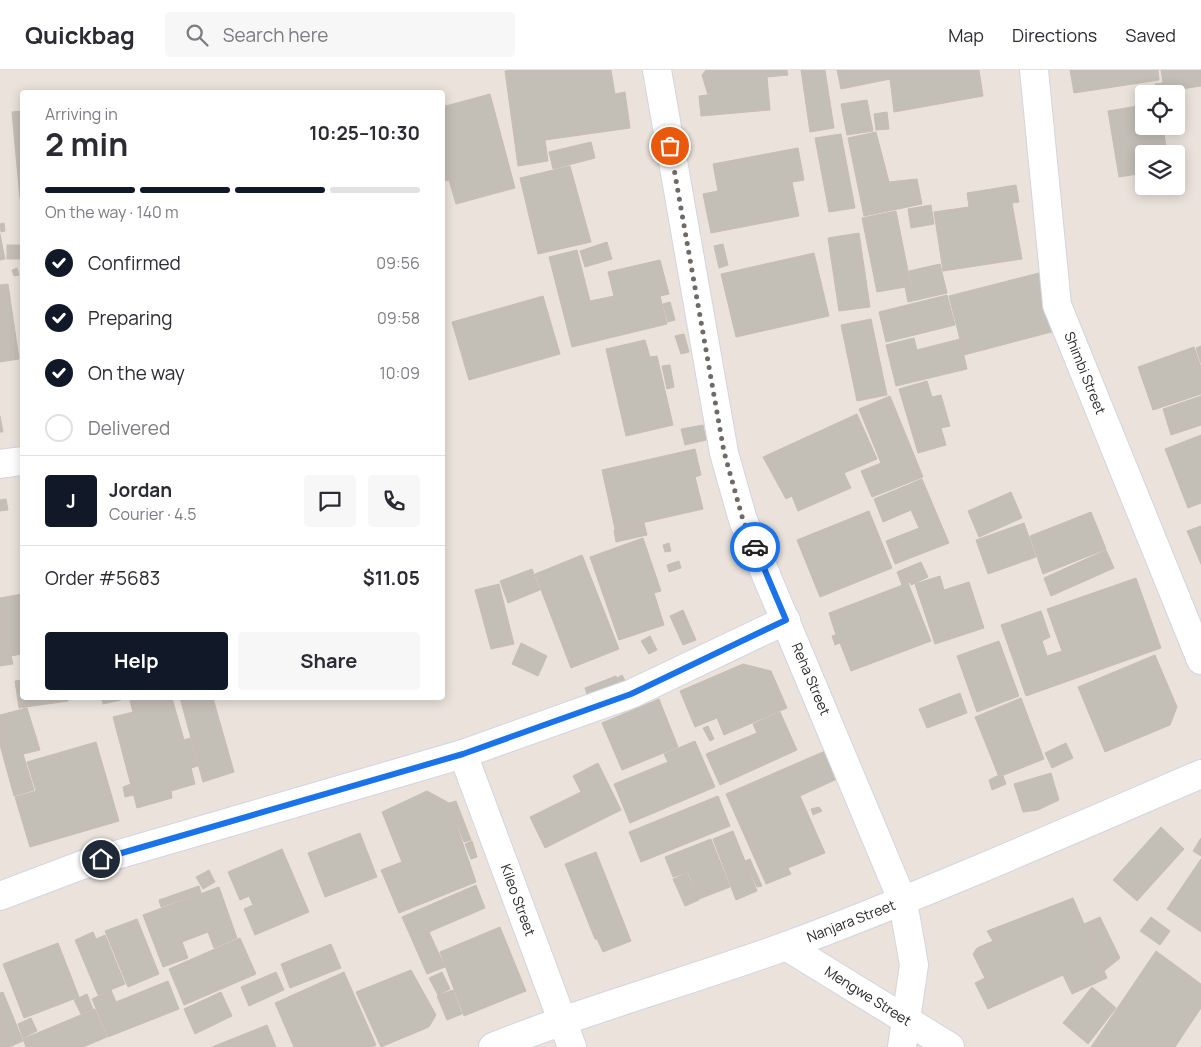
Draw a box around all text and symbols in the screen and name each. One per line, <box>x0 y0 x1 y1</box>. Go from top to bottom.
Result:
search box <box>165 12 515 57</box>
text: Quickbag <box>25 18 135 51</box>
icon: search <box>183 21 211 49</box>
text: Search here <box>223 22 328 48</box>
text: Map <box>948 23 984 47</box>
text: Directions <box>1012 23 1097 47</box>
text: Saved <box>1125 23 1176 47</box>
map controls <box>1135 85 1185 195</box>
button: locate <box>1135 85 1185 135</box>
text: Arriving in <box>45 103 118 125</box>
text: 10:25–10:30 <box>309 120 420 146</box>
text: 2 min <box>45 122 128 166</box>
pin <box>649 125 691 167</box>
icon: bag <box>656 132 684 160</box>
button: layers <box>1135 145 1185 195</box>
text: On the way · 140 m <box>45 201 179 223</box>
icon: check <box>45 249 73 277</box>
text: Confirmed <box>88 250 181 276</box>
text: 09:56 <box>376 252 420 274</box>
icon: check <box>45 304 73 332</box>
text: Preparing <box>88 305 173 331</box>
text: 09:58 <box>377 307 420 329</box>
street label: Shimbi Street <box>1060 329 1111 417</box>
icon: check <box>45 359 73 387</box>
text: On the way <box>88 360 185 386</box>
text: 10:09 <box>380 362 420 384</box>
text: Delivered <box>88 415 170 441</box>
button: chat <box>304 475 356 527</box>
button: phone <box>368 475 420 527</box>
text: Jordan <box>109 477 172 503</box>
text: J <box>66 488 76 514</box>
text: Courier · 4.5 <box>109 503 196 525</box>
courier <box>730 522 780 572</box>
icon: car <box>741 533 769 561</box>
text: Order #5683 <box>45 565 160 591</box>
text: $11.05 <box>363 565 420 591</box>
button: Help <box>45 632 228 690</box>
button: Share <box>238 632 420 690</box>
street label: Reha Street <box>788 640 835 718</box>
pin <box>80 838 122 880</box>
icon: home <box>87 845 115 873</box>
street label: Kileo Street <box>497 861 540 939</box>
street label: Nanjara Street <box>804 895 898 946</box>
street label: Mengwe Street <box>821 961 916 1030</box>

